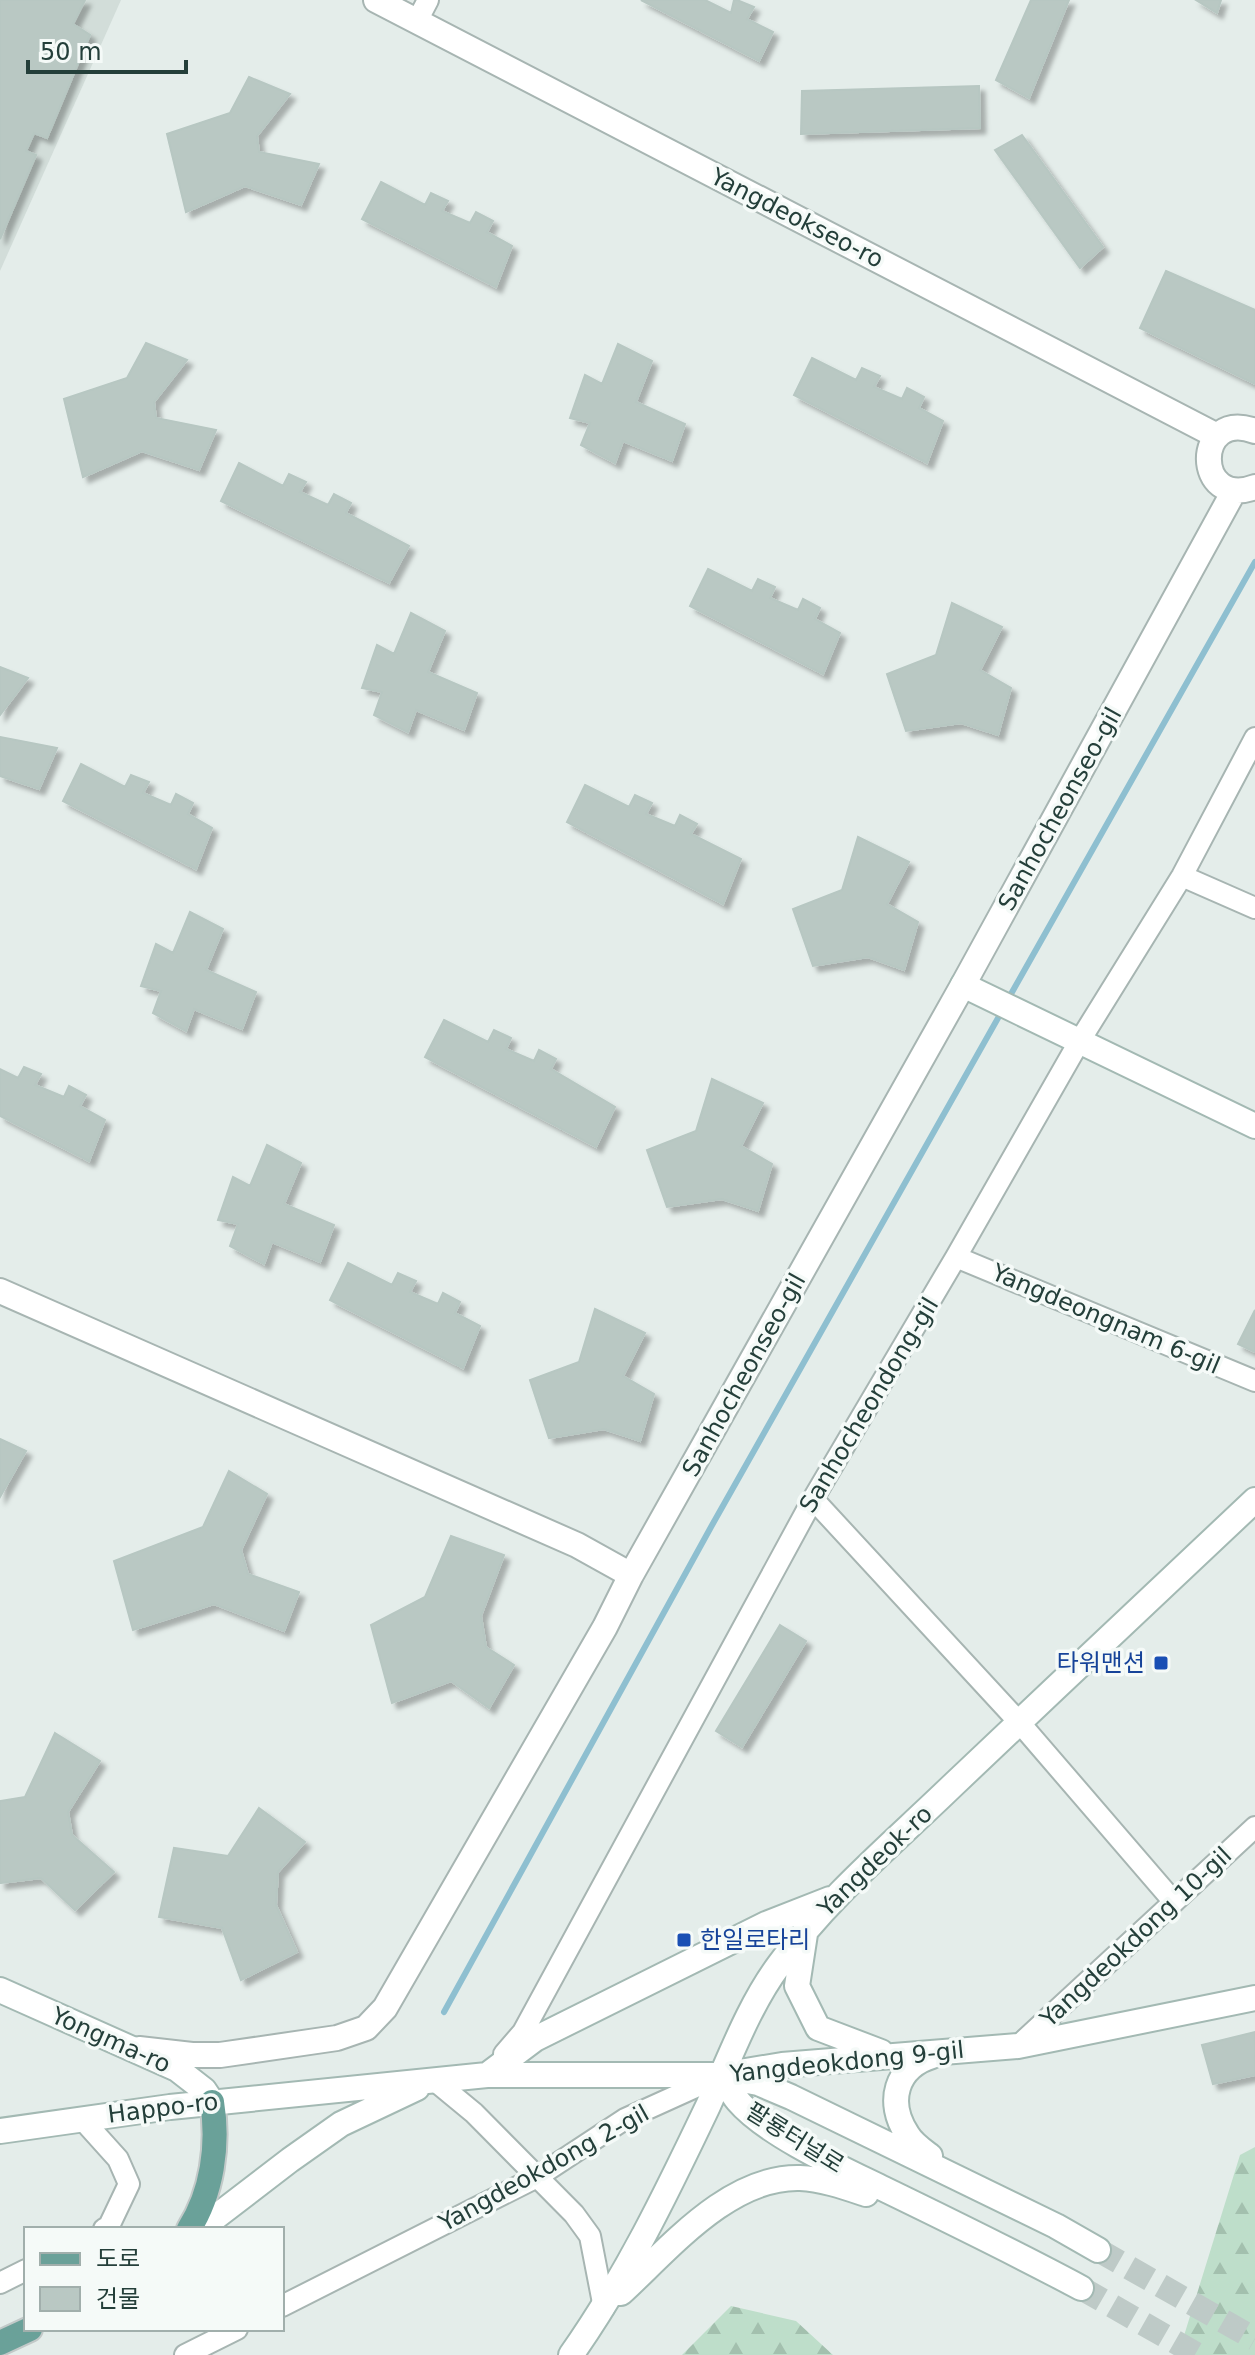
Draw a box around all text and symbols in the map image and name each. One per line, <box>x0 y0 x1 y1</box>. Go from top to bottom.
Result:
scale bar <box>28 24 186 74</box>
text: 50 m <box>40 38 102 66</box>
street label: Yangdeokseo-ro <box>705 162 888 274</box>
street label: Sanhocheonseo-gil <box>993 703 1127 915</box>
street label: Yangdeongnam 6-gil <box>987 1258 1224 1380</box>
street label: Sanhocheonseo-gil <box>677 1269 811 1481</box>
street label: Sanhocheondong-gil <box>794 1292 944 1518</box>
place label: 타워맨션 <box>1057 1649 1145 1677</box>
marker: 타워맨션 <box>1152 1654 1170 1672</box>
street label: Yangdeok-ro <box>811 1800 938 1923</box>
street label: Yangdeokdong 10-gil <box>1034 1841 1237 2033</box>
place label: 한일로타리 <box>700 1926 810 1954</box>
marker: 한일로타리 <box>675 1931 693 1949</box>
street label: Yongma-ro <box>46 2001 175 2079</box>
street label: Yangdeokdong 9-gil <box>727 2036 966 2088</box>
street label: Happo-ro <box>106 2087 220 2129</box>
street label: 팔룡터널로 <box>741 2097 849 2179</box>
street label: Yangdeokdong 2-gil <box>433 2099 654 2238</box>
legend <box>24 2227 284 2331</box>
text: 도로 <box>96 2245 140 2273</box>
text: 건물 <box>96 2285 140 2313</box>

